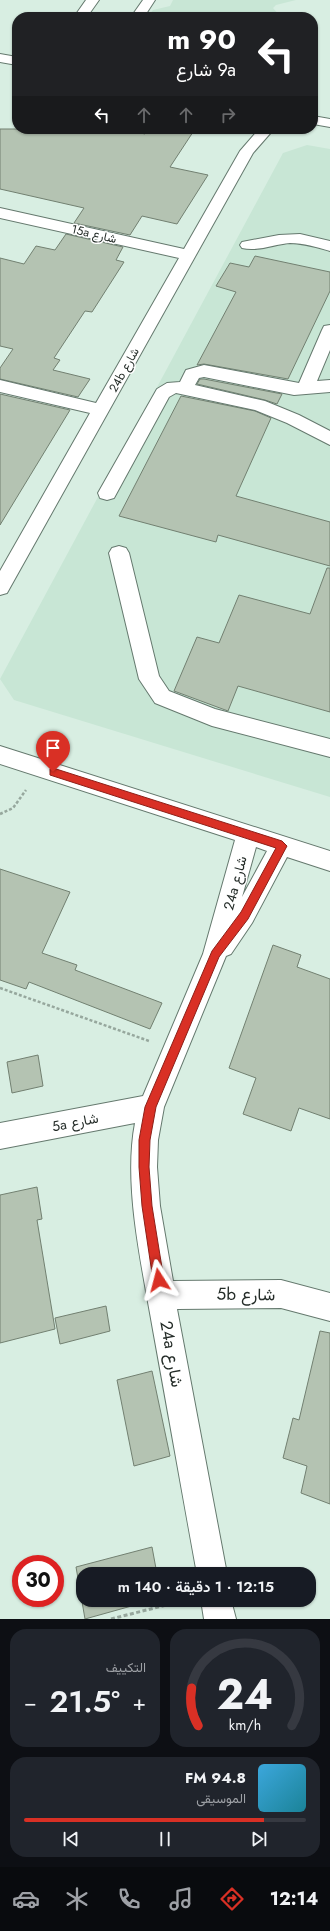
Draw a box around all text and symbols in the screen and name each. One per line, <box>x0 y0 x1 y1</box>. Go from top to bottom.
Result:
text: 90 m <box>167 19 236 60</box>
icon: left <box>250 28 302 80</box>
text: 9a شارع <box>176 57 236 83</box>
icon: left <box>91 104 113 126</box>
icon: ahead <box>133 104 155 126</box>
icon: ahead <box>175 104 197 126</box>
icon: right <box>217 104 239 126</box>
street label: 15a شارع <box>70 220 118 248</box>
street label: 24b شارع <box>104 344 144 396</box>
pin <box>36 731 70 772</box>
icon: arrive <box>42 737 64 759</box>
street label: 24a شارع <box>218 854 253 913</box>
street label: 5a شارع <box>50 1108 100 1137</box>
position arrow <box>138 1259 180 1301</box>
street label: 5b شارع <box>216 1281 276 1307</box>
street label: 24a شارع <box>154 1319 190 1389</box>
speed limit sign: 30 <box>12 1555 64 1607</box>
text: 12:15 · 1 دقيقة · 140 m <box>118 1576 274 1598</box>
text: التكييف <box>106 1658 146 1677</box>
text: 24 <box>217 1664 273 1725</box>
text: 21.5° <box>50 1680 120 1723</box>
text: − <box>24 1686 37 1718</box>
text: + <box>132 1686 146 1718</box>
text: km/h <box>229 1715 261 1735</box>
text: 94.8 FM <box>185 1767 246 1789</box>
text: الموسيقى <box>196 1789 246 1808</box>
icon: previous <box>60 1828 82 1850</box>
icon: pause <box>154 1828 176 1850</box>
icon: next <box>248 1828 270 1850</box>
icon: car <box>12 1885 40 1913</box>
icon: climate <box>63 1885 91 1913</box>
icon: phone <box>115 1885 143 1913</box>
icon: music <box>167 1885 195 1913</box>
icon: directions <box>218 1885 246 1913</box>
text: 12:14 <box>270 1886 318 1912</box>

